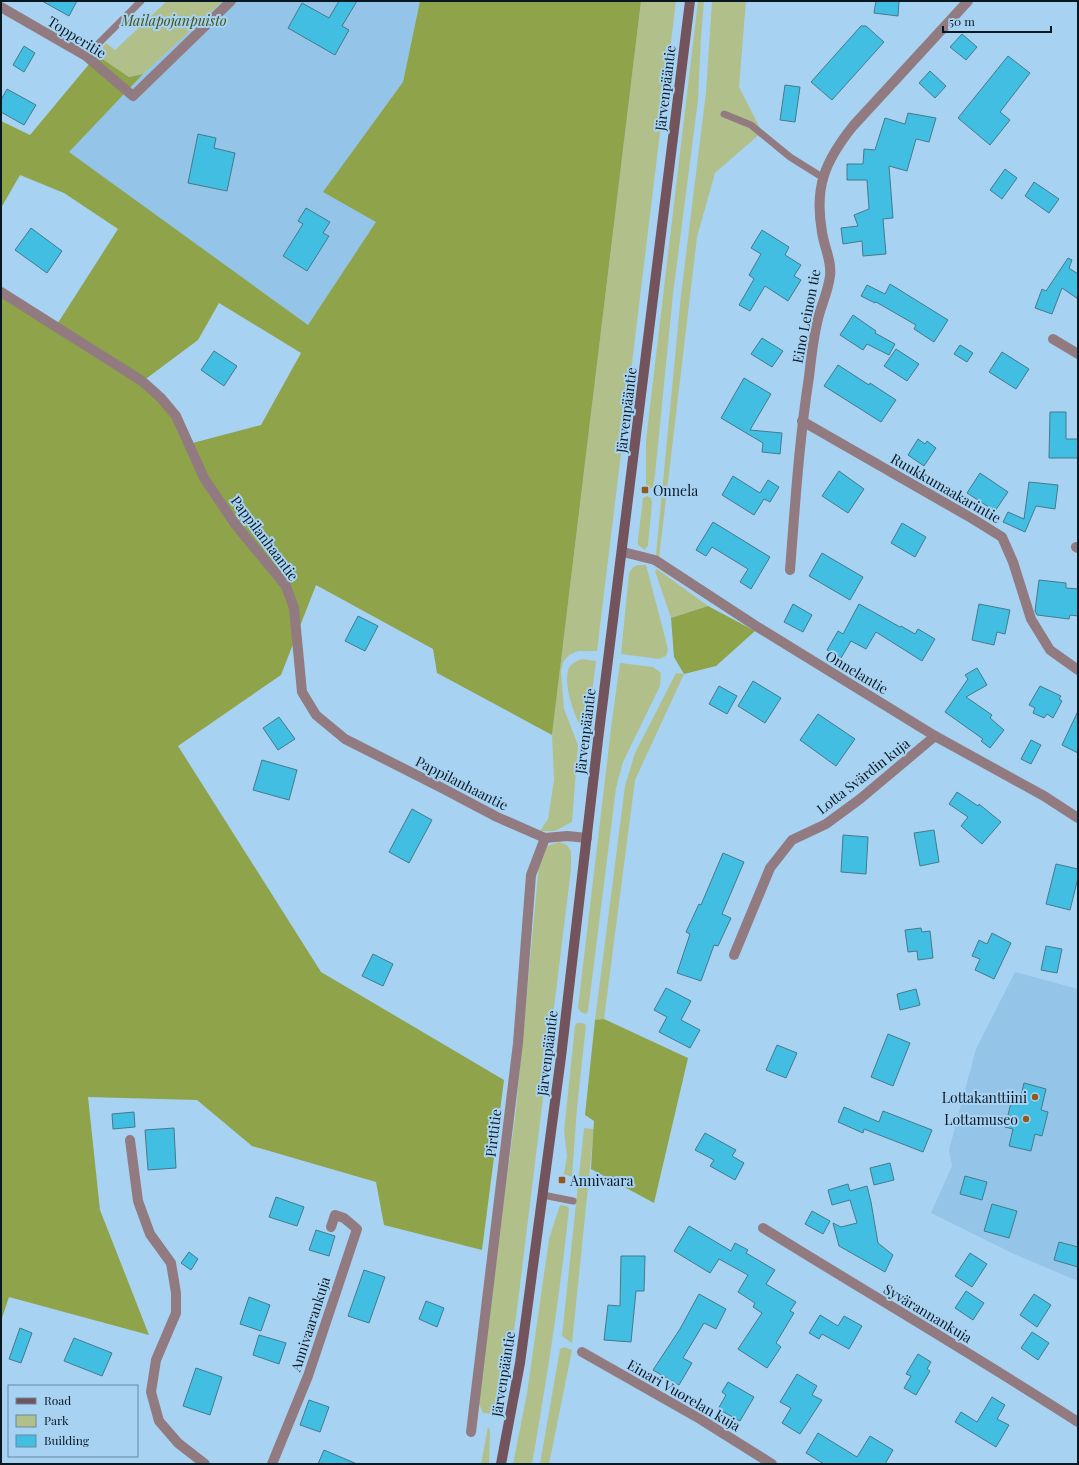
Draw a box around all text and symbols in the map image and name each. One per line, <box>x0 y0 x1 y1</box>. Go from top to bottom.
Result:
scale bar <box>943 8 1051 34</box>
park label: Mailapojanpuisto <box>120 11 227 30</box>
street label: Topperitie <box>44 12 110 62</box>
text: 50 m <box>949 13 975 29</box>
street label: Järvenpääntie <box>650 44 680 133</box>
street label: Eino Leinon tie <box>788 267 824 365</box>
street label: Järvenpääntie <box>611 366 641 455</box>
street label: Ruukkumaakarintie <box>887 449 1005 527</box>
place label: Onnela <box>653 481 698 500</box>
marker: Onnela <box>640 485 650 495</box>
street label: Pappilanhaantie <box>227 492 303 584</box>
street label: Onnelantie <box>822 646 892 698</box>
street label: Järvenpääntie <box>570 687 600 776</box>
street label: Lotta Svärdin kuja <box>813 734 913 818</box>
street label: Pappilanhaantie <box>412 752 512 814</box>
street label: Järvenpääntie <box>532 1009 562 1098</box>
place label: Lottakanttiini <box>942 1088 1027 1107</box>
marker: Lottakanttiini <box>1030 1092 1040 1102</box>
street label: Pirttitie <box>481 1108 505 1158</box>
place label: Lottamuseo <box>944 1110 1018 1129</box>
marker: Lottamuseo <box>1021 1114 1031 1124</box>
place label: Annivaara <box>569 1171 634 1190</box>
marker: Annivaara <box>557 1175 567 1185</box>
street label: Annivaarankuja <box>285 1274 334 1375</box>
street label: Syvärannankuja <box>880 1279 976 1347</box>
street label: Järvenpääntie <box>487 1330 519 1419</box>
street label: Einari Vuorelan kuja <box>624 1355 744 1435</box>
legend <box>8 1385 138 1457</box>
text: Road <box>44 1392 71 1408</box>
text: Park <box>44 1412 69 1428</box>
text: Building <box>44 1432 90 1448</box>

